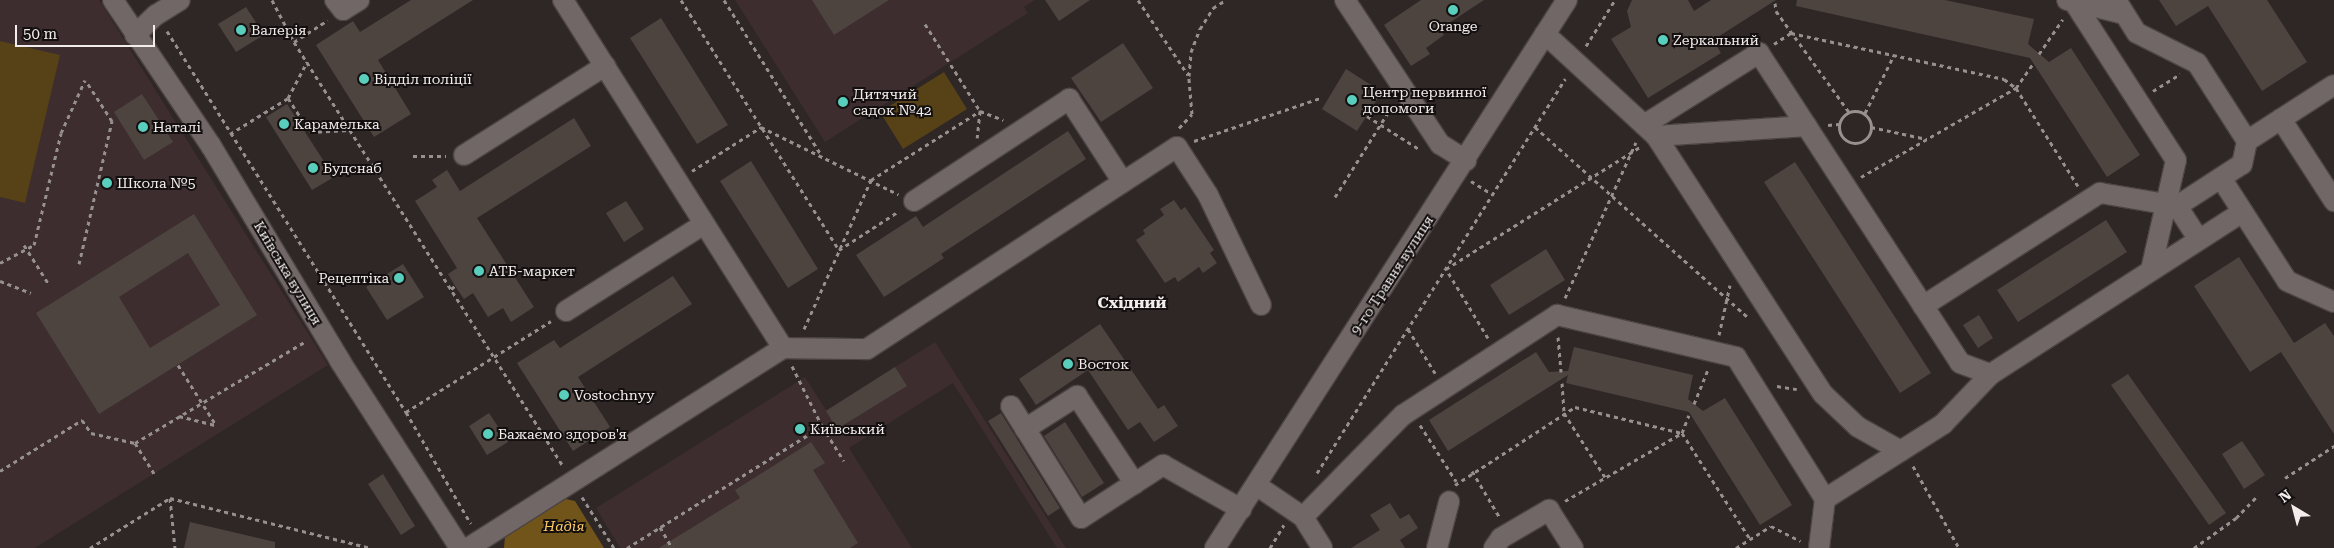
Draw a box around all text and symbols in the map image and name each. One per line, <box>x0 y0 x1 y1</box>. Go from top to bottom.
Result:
marker: Orange <box>1447 4 1459 16</box>
scale bar <box>18 15 158 47</box>
place label: Orange <box>1429 18 1477 34</box>
place label: Валерія <box>251 22 306 38</box>
marker: Валерія <box>235 24 247 36</box>
text: 50 m <box>23 25 57 43</box>
place label: Zеркальний <box>1673 32 1759 48</box>
marker: Zеркальний <box>1657 34 1669 46</box>
place label: Відділ поліції <box>374 71 472 87</box>
marker: Відділ поліції <box>358 73 370 85</box>
place label: Центр первинної допомоги <box>1363 84 1486 116</box>
place label: Дитячий садок №42 <box>853 86 932 118</box>
marker: Центр первинної допомоги <box>1345 93 1359 107</box>
marker: Дитячий садок №42 <box>837 96 849 108</box>
place label: Карамелька <box>294 116 379 132</box>
marker: Карамелька <box>278 118 290 130</box>
place label: Наталі <box>153 119 201 135</box>
marker: Наталі <box>137 121 149 133</box>
place label: Будснаб <box>323 160 382 176</box>
marker: Будснаб <box>307 162 319 174</box>
place label: Школа №5 <box>117 175 196 191</box>
marker: Школа №5 <box>101 177 113 189</box>
street label: 9-го Травня вулиця <box>1347 212 1437 338</box>
street label: Київська вулиця <box>250 218 326 328</box>
place label: АТБ-маркет <box>489 263 575 279</box>
marker: АТБ-маркет <box>473 265 485 277</box>
place label: Рецептіка <box>319 270 389 286</box>
marker: Рецептіка <box>393 272 405 284</box>
district label: Східний <box>1097 293 1167 313</box>
place label: Восток <box>1078 356 1129 372</box>
marker: Восток <box>1062 358 1074 370</box>
place label: Vostochnyy <box>574 387 655 403</box>
marker: Vostochnyy <box>558 389 570 401</box>
place label: Київський <box>810 421 885 437</box>
marker: Київський <box>794 423 806 435</box>
place label: Бажаємо здоров'я <box>498 426 627 442</box>
marker: Бажаємо здоров'я <box>482 428 494 440</box>
north arrow <box>2269 483 2319 533</box>
text: N <box>2276 486 2294 506</box>
park label: Надія <box>544 518 584 534</box>

